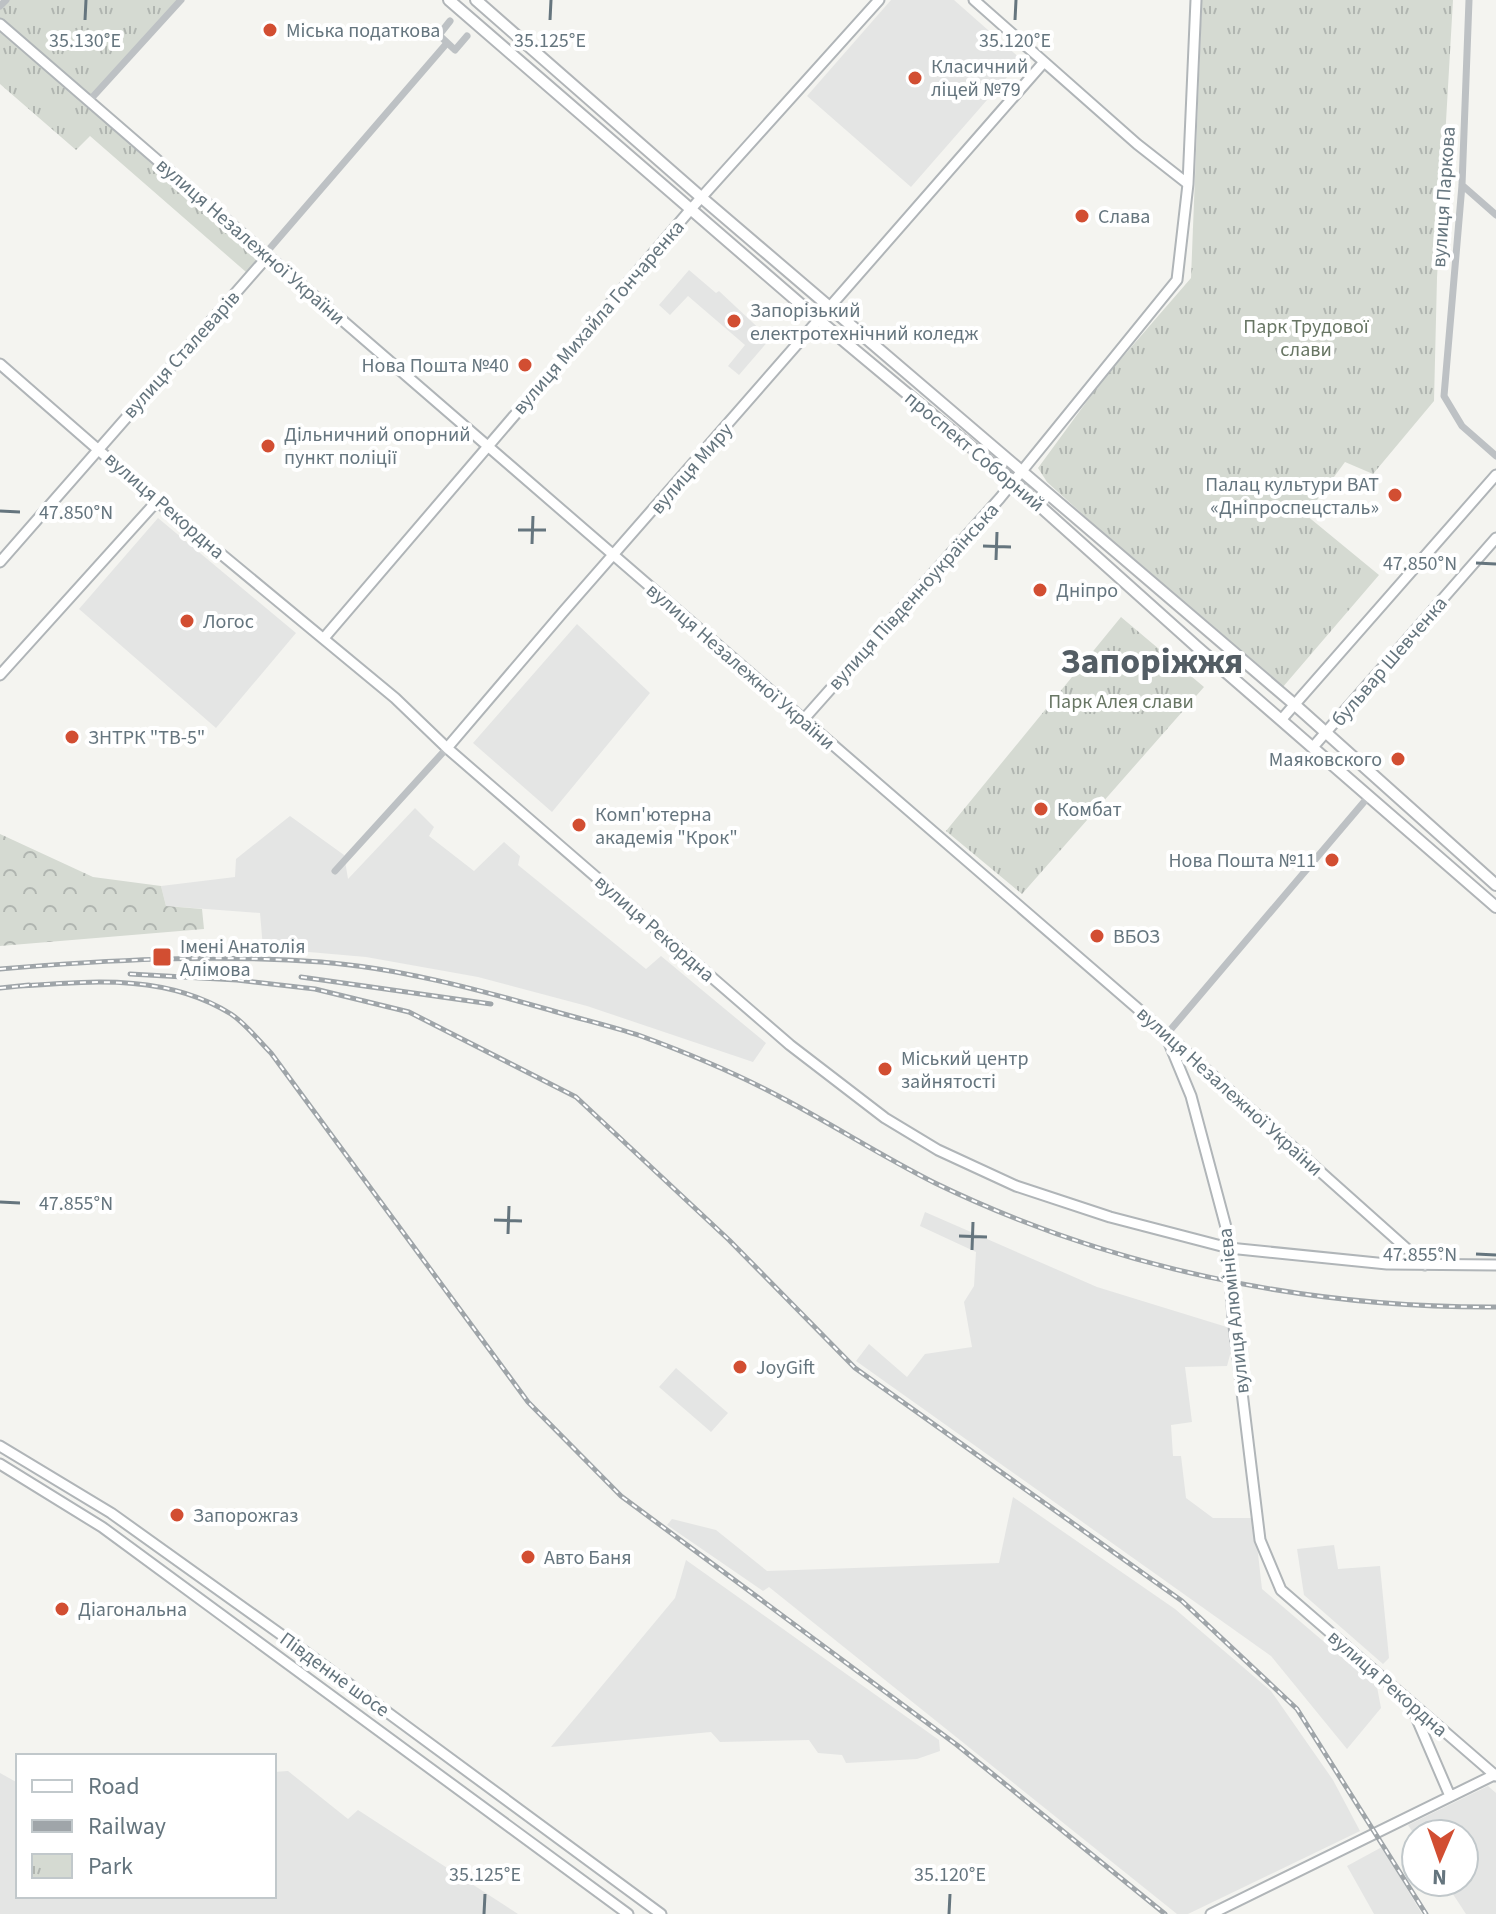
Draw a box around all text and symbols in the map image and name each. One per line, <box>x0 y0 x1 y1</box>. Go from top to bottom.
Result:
place label: Міська податкова <box>286 17 440 45</box>
marker: Міська податкова <box>261 21 279 39</box>
text: 35.130°E <box>49 27 121 55</box>
text: 35.125°E <box>514 27 586 55</box>
text: 35.120°E <box>979 27 1051 55</box>
place label: Класичний ліцей №79 <box>931 53 1028 104</box>
marker: Класичний ліцей №79 <box>906 69 924 87</box>
street label: вулиця Паркова <box>1425 126 1463 269</box>
street label: вулиця Незалежної України <box>150 152 351 332</box>
place label: Слава <box>1098 203 1150 231</box>
marker: Слава <box>1073 207 1091 225</box>
street label: вулиця Михайла Гончаренка <box>506 214 691 421</box>
street label: вулиця Сталеварів <box>117 285 247 425</box>
place label: Запорізький електротехнічний коледж <box>750 297 978 348</box>
marker: Запорізький електротехнічний коледж <box>725 312 743 330</box>
park label: Парк Трудової слави <box>1243 313 1370 364</box>
place label: Нова Пошта №40 <box>362 352 509 380</box>
marker: Нова Пошта №40 <box>516 356 534 374</box>
street label: проспект Соборний <box>898 385 1050 519</box>
street label: вулиця Миру <box>644 416 740 520</box>
place label: Дільничний опорний пункт поліції <box>284 421 471 472</box>
marker: Дільничний опорний пункт поліції <box>259 437 277 455</box>
street label: вулиця Рекордна <box>98 446 230 566</box>
place label: Палац культури ВАТ «Дніпроспецсталь» <box>1205 471 1379 522</box>
marker: Палац культури ВАТ «Дніпроспецсталь» <box>1386 486 1404 504</box>
street label: вулиця Південноукраїнська <box>822 497 1006 697</box>
text: 47.850°N <box>39 499 113 527</box>
text: 47.850°N <box>1383 550 1457 578</box>
street label: вулиця Незалежної України <box>640 577 841 757</box>
place label: Дніпро <box>1056 577 1118 605</box>
marker: Дніпро <box>1031 581 1049 599</box>
street label: бульвар Шевченка <box>1325 590 1454 733</box>
place label: Логос <box>203 608 254 636</box>
marker: Логос <box>178 612 196 630</box>
district label: Запоріжжя <box>1061 636 1243 687</box>
park label: Парк Алея слави <box>1048 688 1194 716</box>
place label: ЗНТРК "ТВ-5" <box>88 724 205 752</box>
marker: ЗНТРК "ТВ-5" <box>63 728 81 746</box>
place label: Маяковского <box>1269 746 1382 774</box>
marker: Маяковского <box>1389 750 1407 768</box>
place label: Комбат <box>1057 796 1122 824</box>
marker: Комбат <box>1032 800 1050 818</box>
place label: Комп'ютерна академія "Крок" <box>595 801 738 852</box>
marker: Комп'ютерна академія "Крок" <box>570 816 588 834</box>
place label: Нова Пошта №11 <box>1169 847 1316 875</box>
marker: Нова Пошта №11 <box>1323 851 1341 869</box>
street label: вулиця Рекордна <box>588 869 720 989</box>
place label: ВБОЗ <box>1113 923 1160 951</box>
marker: ВБОЗ <box>1088 927 1106 945</box>
place label: Імені Анатолія Алімова <box>180 933 306 984</box>
marker: Імені Анатолія Алімова <box>151 946 173 968</box>
street label: вулиця Незалежної України <box>1130 1000 1329 1183</box>
place label: Міський центр зайнятості <box>901 1045 1029 1096</box>
marker: Міський центр зайнятості <box>876 1060 894 1078</box>
text: 47.855°N <box>39 1190 113 1218</box>
street label: вулиця Алюмінієва <box>1211 1227 1257 1395</box>
text: 47.855°N <box>1383 1241 1457 1269</box>
place label: JoyGift <box>756 1354 815 1382</box>
marker: JoyGift <box>731 1358 749 1376</box>
place label: Запорожгаз <box>193 1502 298 1530</box>
marker: Запорожгаз <box>168 1506 186 1524</box>
place label: Авто Баня <box>544 1544 632 1572</box>
marker: Авто Баня <box>519 1548 537 1566</box>
place label: Діагональна <box>78 1596 187 1624</box>
marker: Діагональна <box>53 1600 71 1618</box>
street label: вулиця Рекордна <box>1321 1624 1453 1744</box>
street label: Південне шосе <box>274 1625 395 1724</box>
legend <box>16 1754 276 1898</box>
text: Road <box>88 1769 140 1804</box>
text: Railway <box>88 1809 166 1844</box>
north arrow <box>1400 1818 1480 1898</box>
text: Park <box>88 1849 133 1884</box>
text: 35.125°E <box>449 1861 521 1889</box>
text: 35.120°E <box>914 1861 986 1889</box>
text: N <box>1431 1861 1447 1893</box>

